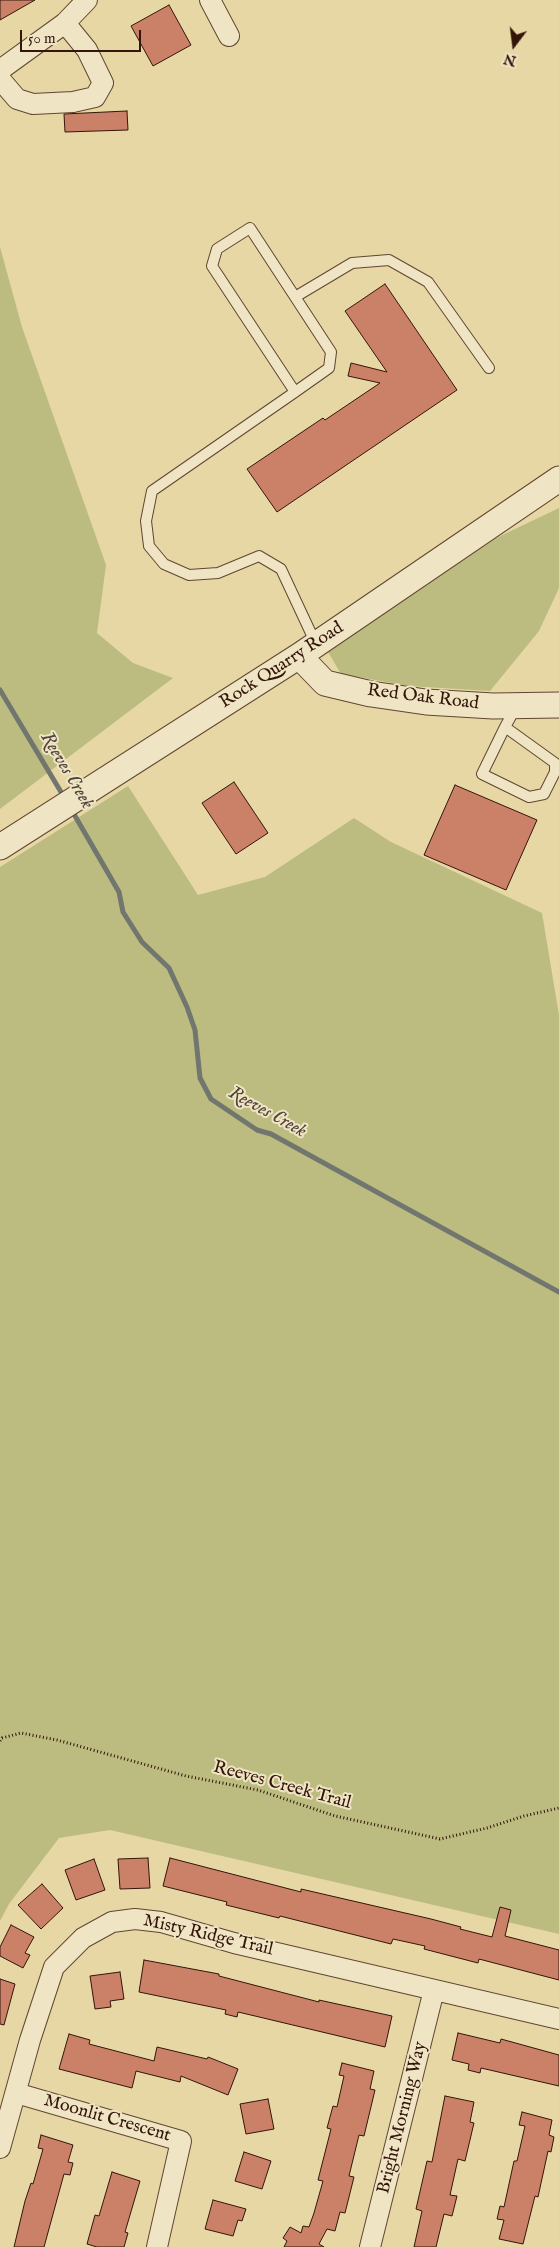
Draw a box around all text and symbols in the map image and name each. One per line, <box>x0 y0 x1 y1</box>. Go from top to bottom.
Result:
scale bar <box>22 20 144 52</box>
north arrow <box>489 20 539 70</box>
text: 50 m <box>28 29 56 48</box>
text: N <box>502 49 518 70</box>
street label: Rock Quarry Road <box>216 618 348 714</box>
street label: Red Oak Road <box>366 680 480 716</box>
water label: Reeves Creek <box>34 728 98 814</box>
water label: Reeves Creek <box>224 1082 310 1144</box>
street label: Reeves Creek Trail <box>211 1757 353 1815</box>
street label: Misty Ridge Trail <box>141 1911 275 1961</box>
street label: Bright Morning Way <box>374 2040 432 2196</box>
street label: Moonlit Crescent <box>41 2091 173 2147</box>

